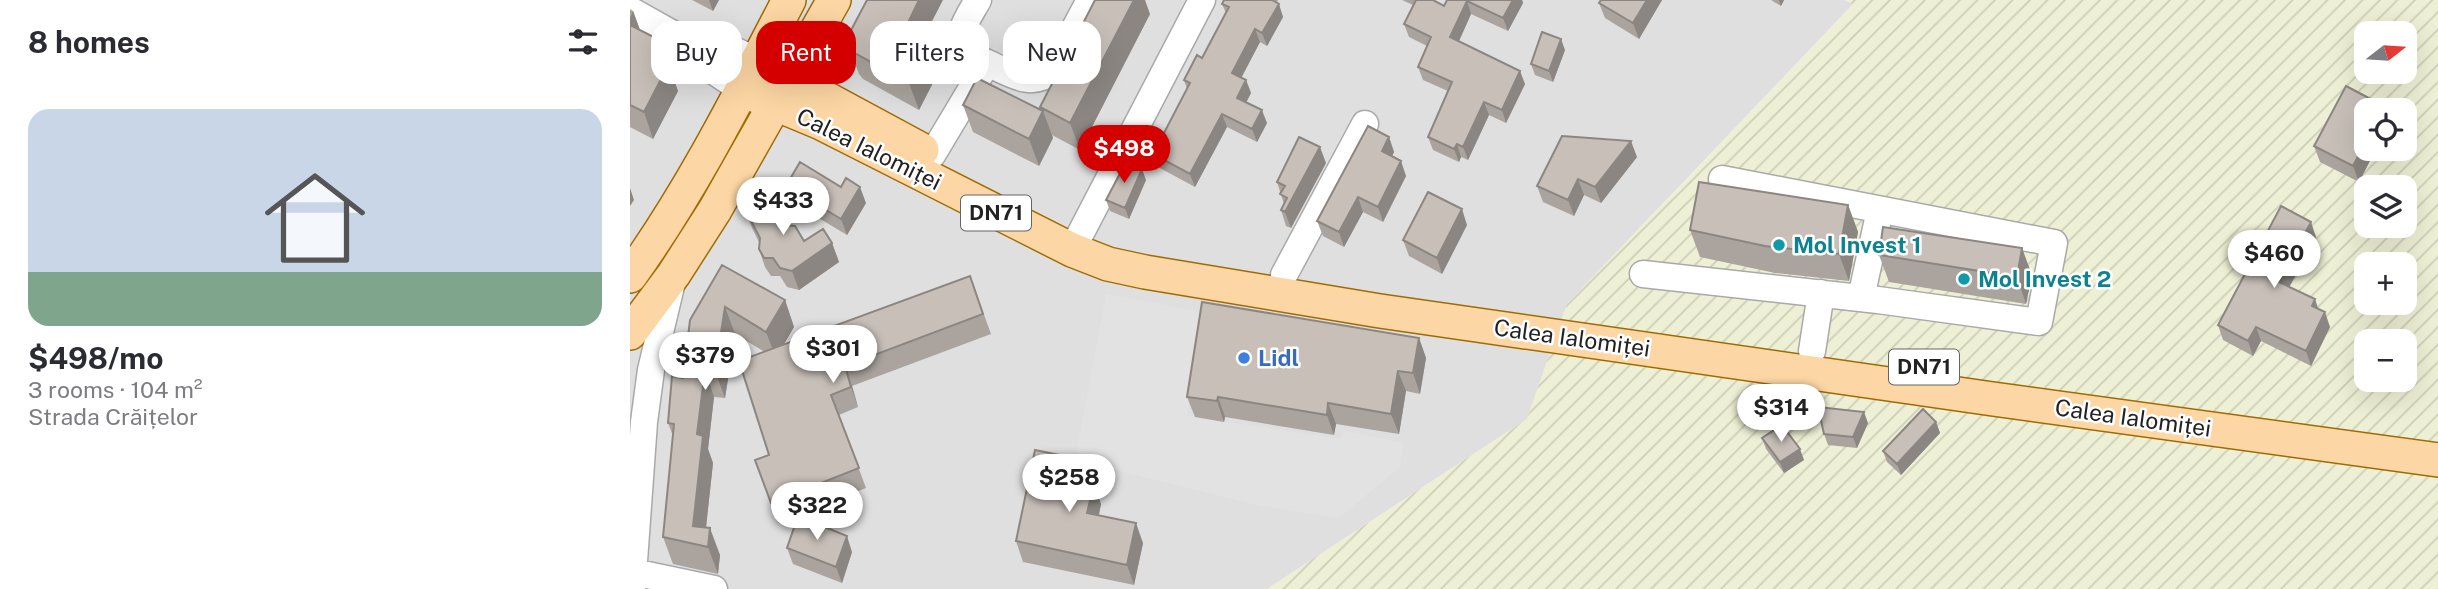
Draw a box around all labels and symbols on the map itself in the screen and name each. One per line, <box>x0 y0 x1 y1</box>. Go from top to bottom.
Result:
north arrow <box>2354 21 2417 84</box>
street label: Calea Ialomiței <box>793 102 946 195</box>
pin: $498 <box>1083 125 1165 185</box>
pin: $433 <box>742 177 824 237</box>
road number: DN71 <box>961 196 1031 230</box>
pin: $460 <box>2233 230 2315 290</box>
place label: Mol Invest 1 <box>1793 231 1922 258</box>
marker: Mol Invest 1 <box>1771 237 1787 253</box>
place label: Mol Invest 2 <box>1978 265 2111 292</box>
marker: Mol Invest 2 <box>1956 271 1972 287</box>
street label: Calea Ialomiței <box>1492 313 1652 362</box>
pin: $301 <box>792 326 874 385</box>
pin: $379 <box>664 332 746 392</box>
place label: Lidl <box>1258 344 1299 371</box>
marker: Lidl <box>1236 350 1252 366</box>
road number: DN71 <box>1889 350 1959 384</box>
pin: $314 <box>1740 384 1822 444</box>
street label: Calea Ialomiței <box>2053 393 2213 442</box>
pin: $258 <box>1028 454 1110 514</box>
pin: $322 <box>776 482 858 542</box>

